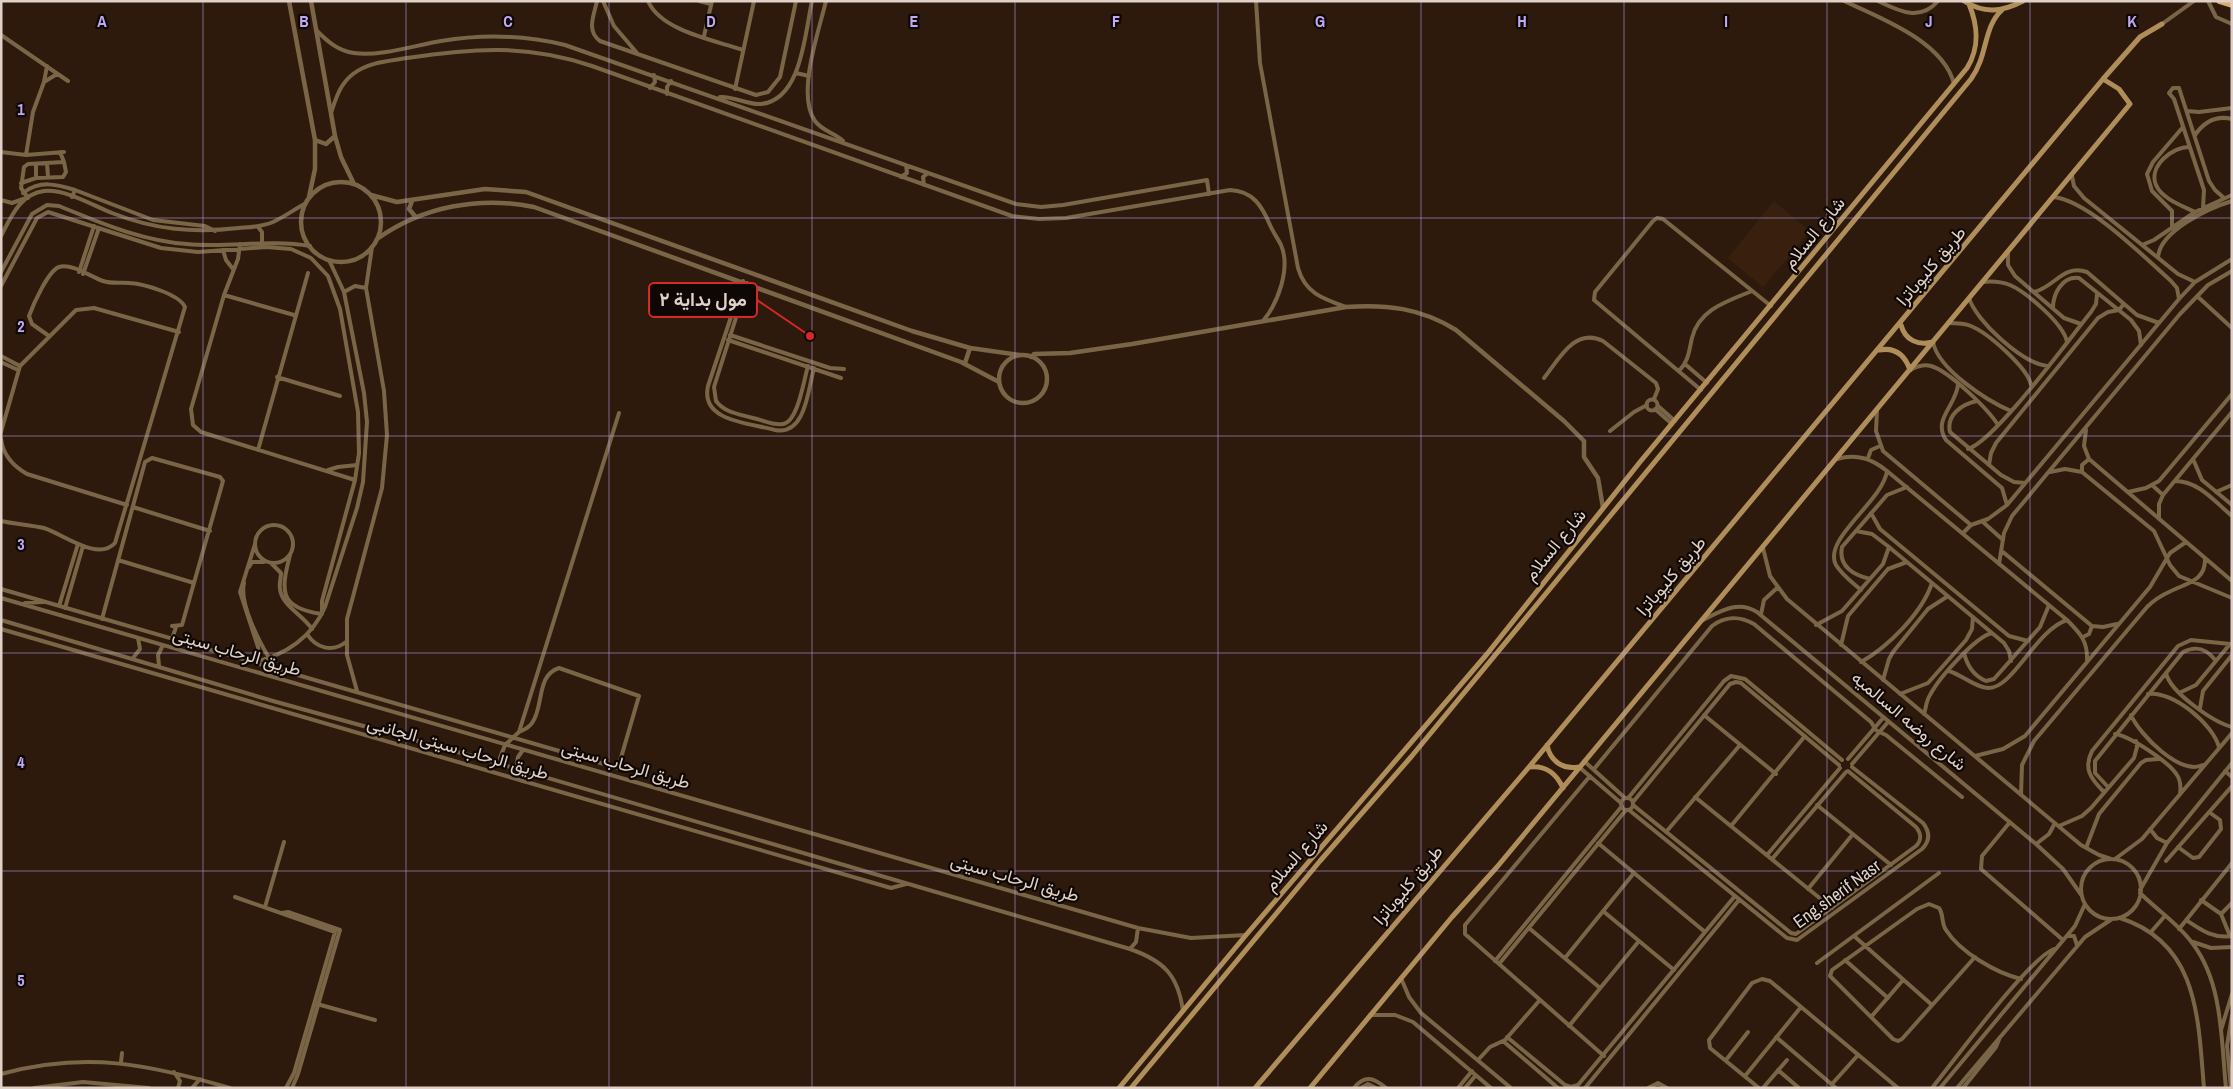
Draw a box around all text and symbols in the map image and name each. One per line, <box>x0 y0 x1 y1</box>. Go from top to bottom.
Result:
text: A <box>97 10 107 32</box>
text: B <box>299 10 309 32</box>
text: C <box>503 10 513 32</box>
text: D <box>706 10 716 32</box>
text: E <box>910 10 919 32</box>
text: F <box>1112 10 1120 32</box>
text: G <box>1315 10 1325 32</box>
text: H <box>1517 10 1527 32</box>
text: I <box>1724 10 1728 32</box>
text: J <box>1925 10 1933 32</box>
text: K <box>2127 10 2137 32</box>
text: 1 <box>17 98 25 120</box>
street label: شارع السلام <box>1777 191 1851 274</box>
street label: طريق كليوباترا <box>1890 221 1971 311</box>
callout: مول بداية ۲ <box>649 283 757 317</box>
text: مول بداية ۲ <box>659 286 747 312</box>
text: 2 <box>17 315 25 337</box>
street label: شارع السلام <box>1518 503 1592 586</box>
street label: طريق كليوباترا <box>1630 531 1711 621</box>
text: 3 <box>17 533 25 555</box>
street label: طريق الرحاب سيتى <box>170 621 304 682</box>
street label: شارع روضه السالميه <box>1846 665 1972 776</box>
street label: طريق الرحاب سيتى الجانبى <box>364 710 552 785</box>
street label: طريق الرحاب سيتى <box>559 734 693 795</box>
text: 4 <box>17 751 25 773</box>
street label: شارع السلام <box>1258 815 1333 896</box>
street label: طريق كليوباترا <box>1367 840 1448 930</box>
street label: طريق الرحاب سيتى <box>948 847 1082 908</box>
street label: Eng.sherif Nasr <box>1788 853 1886 934</box>
text: 5 <box>17 969 25 991</box>

